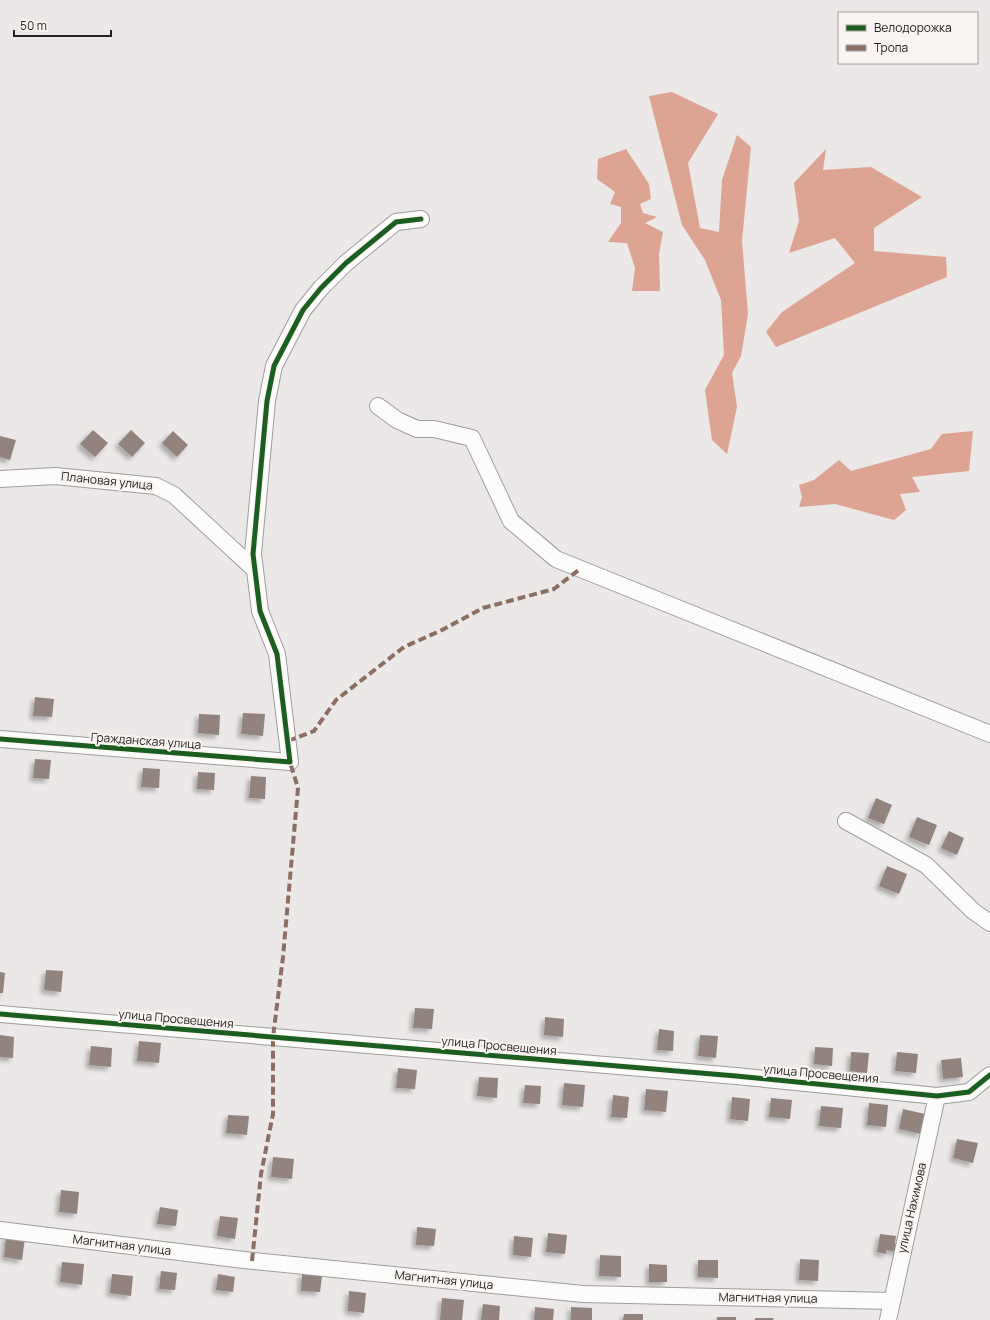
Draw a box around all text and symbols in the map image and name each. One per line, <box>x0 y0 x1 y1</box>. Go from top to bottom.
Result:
scale bar <box>14 12 111 38</box>
legend <box>838 12 978 64</box>
text: 50 m <box>20 17 47 34</box>
text: Велодорожка <box>874 19 952 36</box>
text: Тропа <box>874 39 908 56</box>
street label: Плановая улица <box>60 467 154 494</box>
street label: Гражданская улица <box>90 728 202 753</box>
street label: улица Просвещения <box>118 1005 234 1032</box>
street label: улица Просвещения <box>441 1032 557 1059</box>
street label: улица Просвещения <box>763 1060 879 1087</box>
street label: улица Нахимова <box>893 1161 930 1255</box>
street label: Магнитная улица <box>72 1230 172 1259</box>
street label: Магнитная улица <box>394 1266 494 1293</box>
street label: Магнитная улица <box>718 1288 818 1307</box>

